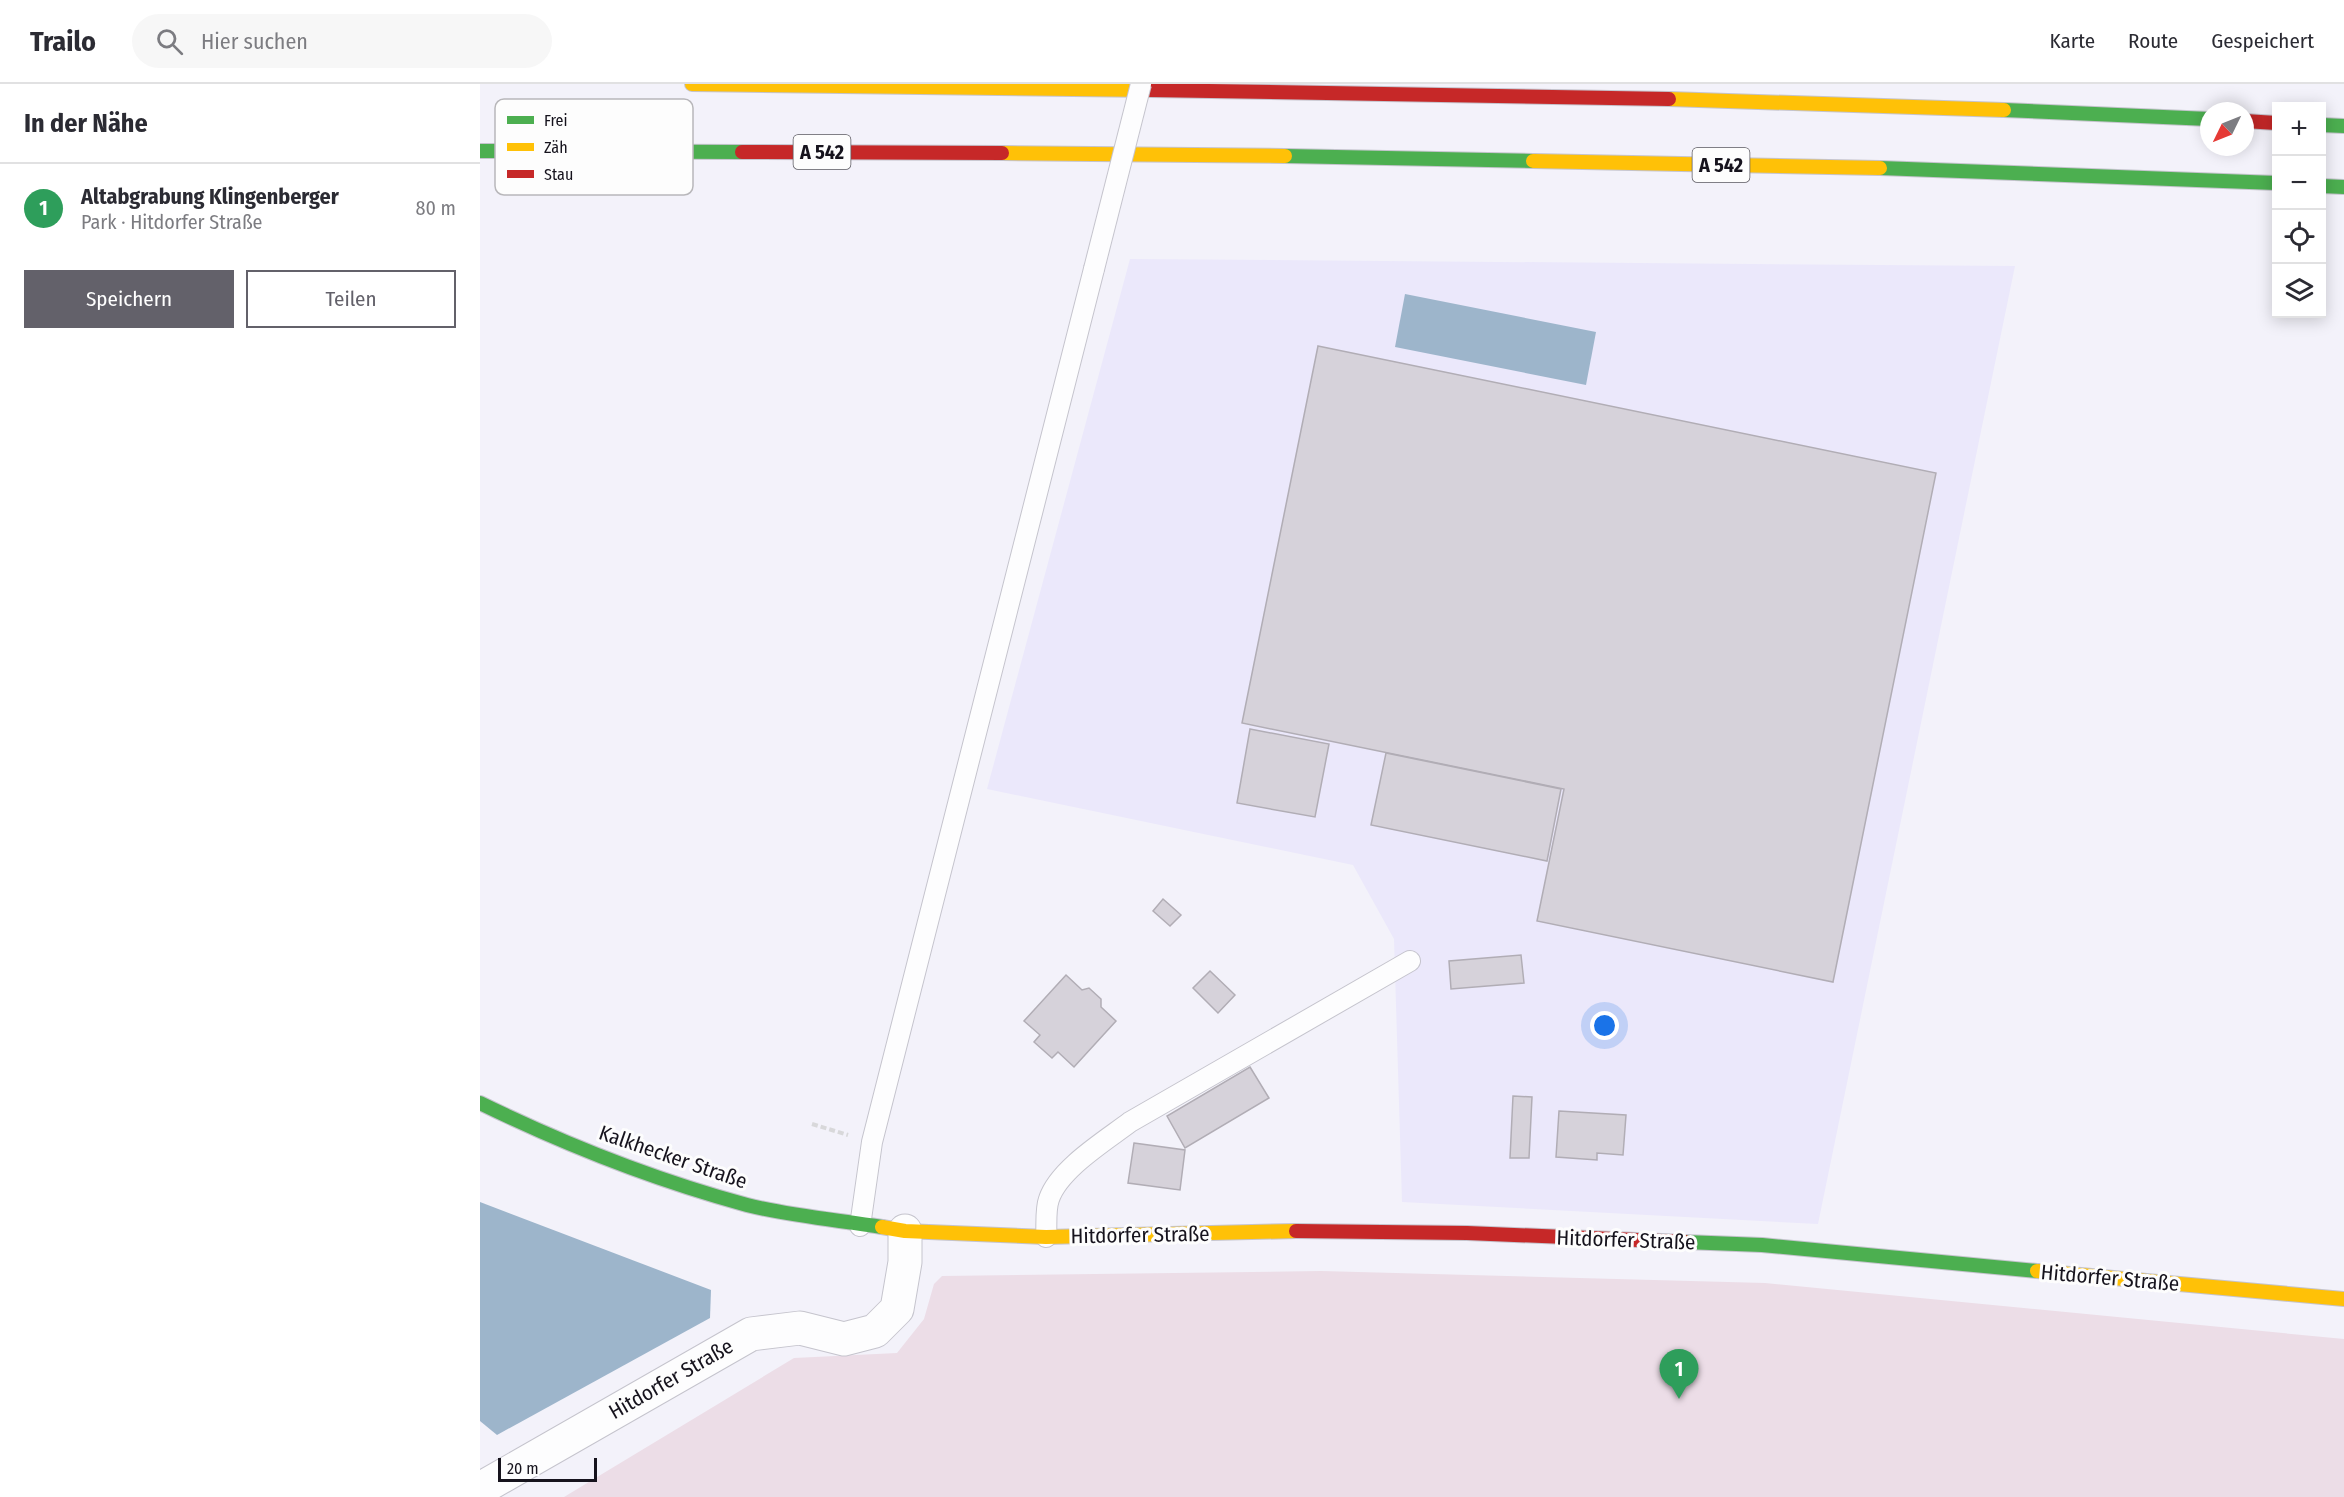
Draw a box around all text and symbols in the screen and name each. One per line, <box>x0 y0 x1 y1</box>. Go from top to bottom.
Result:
search box <box>132 14 552 68</box>
text: Trailo <box>30 25 96 58</box>
icon: search <box>153 25 186 58</box>
text: Hier suchen <box>201 28 308 55</box>
text: Karte <box>2050 28 2095 54</box>
text: Route <box>2128 28 2178 54</box>
text: Gespeichert <box>2211 28 2314 54</box>
legend <box>495 99 693 195</box>
north arrow <box>2200 102 2254 156</box>
map controls <box>2272 102 2326 318</box>
button: + <box>2272 102 2326 156</box>
text: In der Nähe <box>24 108 148 139</box>
text: Frei <box>544 111 568 130</box>
road number: A 542 <box>794 135 850 169</box>
text: Zäh <box>544 138 568 157</box>
road number: A 542 <box>1692 148 1750 182</box>
button: − <box>2272 156 2326 210</box>
text: Stau <box>544 165 573 184</box>
text: Altabgrabung Klingenberger <box>81 183 339 210</box>
text: 1 <box>39 196 48 220</box>
text: 80 m <box>416 196 456 220</box>
text: Park · Hitdorfer Straße <box>81 210 262 234</box>
button: locate <box>2272 210 2326 264</box>
button: layers <box>2272 264 2326 318</box>
button: Speichern <box>24 270 234 328</box>
button: Teilen <box>246 270 456 328</box>
your location <box>1590 1011 1619 1040</box>
street label: Kalkhecker Straße <box>596 1119 750 1195</box>
street label: Hitdorfer Straße <box>1070 1221 1210 1249</box>
street label: Hitdorfer Straße <box>1556 1225 1696 1255</box>
street label: Hitdorfer Straße <box>2040 1259 2180 1297</box>
street label: Hitdorfer Straße <box>604 1333 738 1425</box>
pin: 1 <box>1660 1350 1698 1399</box>
scale bar <box>498 1455 597 1482</box>
text: 20 m <box>507 1459 538 1478</box>

